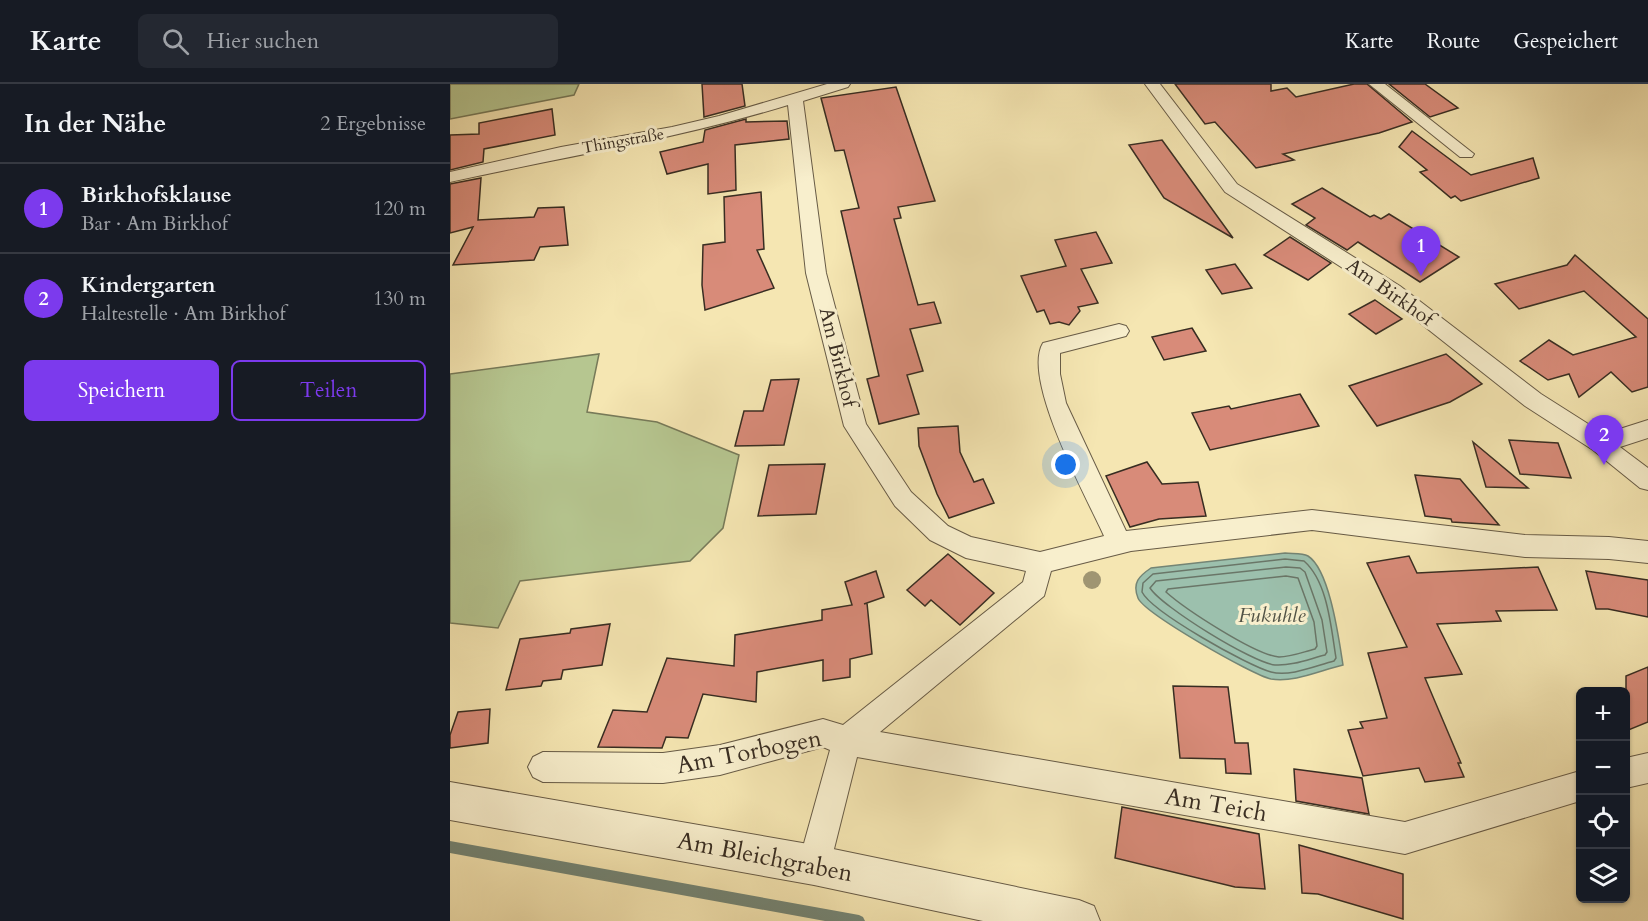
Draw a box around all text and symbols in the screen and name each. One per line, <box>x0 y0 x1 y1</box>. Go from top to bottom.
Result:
search box <box>138 14 558 68</box>
text: Karte <box>30 22 102 60</box>
icon: search <box>159 25 192 58</box>
text: Hier suchen <box>207 26 319 56</box>
text: Karte <box>1345 27 1394 56</box>
text: Route <box>1427 27 1480 56</box>
text: Gespeichert <box>1513 27 1618 56</box>
text: In der Nähe <box>24 106 166 141</box>
text: 2 Ergebnisse <box>320 110 426 137</box>
street label: Thingstraße <box>580 123 666 159</box>
text: Birkhofsklause <box>81 180 232 210</box>
text: 1 <box>38 195 49 222</box>
text: 120 m <box>373 195 426 222</box>
text: Bar · Am Birkhof <box>81 210 228 237</box>
pin: 1 <box>1402 226 1440 276</box>
street label: Am Birkhof <box>1341 252 1442 334</box>
text: Kindergarten <box>81 270 216 300</box>
text: 2 <box>38 285 49 312</box>
text: 130 m <box>373 285 426 312</box>
text: Haltestelle · Am Birkhof <box>81 300 286 327</box>
street label: Am Birkhof <box>813 304 864 412</box>
button: Speichern <box>24 360 219 421</box>
button: Teilen <box>231 360 426 421</box>
pin: 2 <box>1584 416 1624 465</box>
your location <box>1051 450 1080 479</box>
water label: Fukuhle <box>1238 601 1307 630</box>
map controls <box>1576 687 1630 903</box>
button: + <box>1576 687 1630 741</box>
street label: Am Torbogen <box>674 722 825 782</box>
button: − <box>1576 741 1630 795</box>
street label: Am Teich <box>1162 780 1270 830</box>
button: locate <box>1576 795 1630 849</box>
street label: Am Bleichgraben <box>674 824 856 890</box>
button: layers <box>1576 849 1630 903</box>

